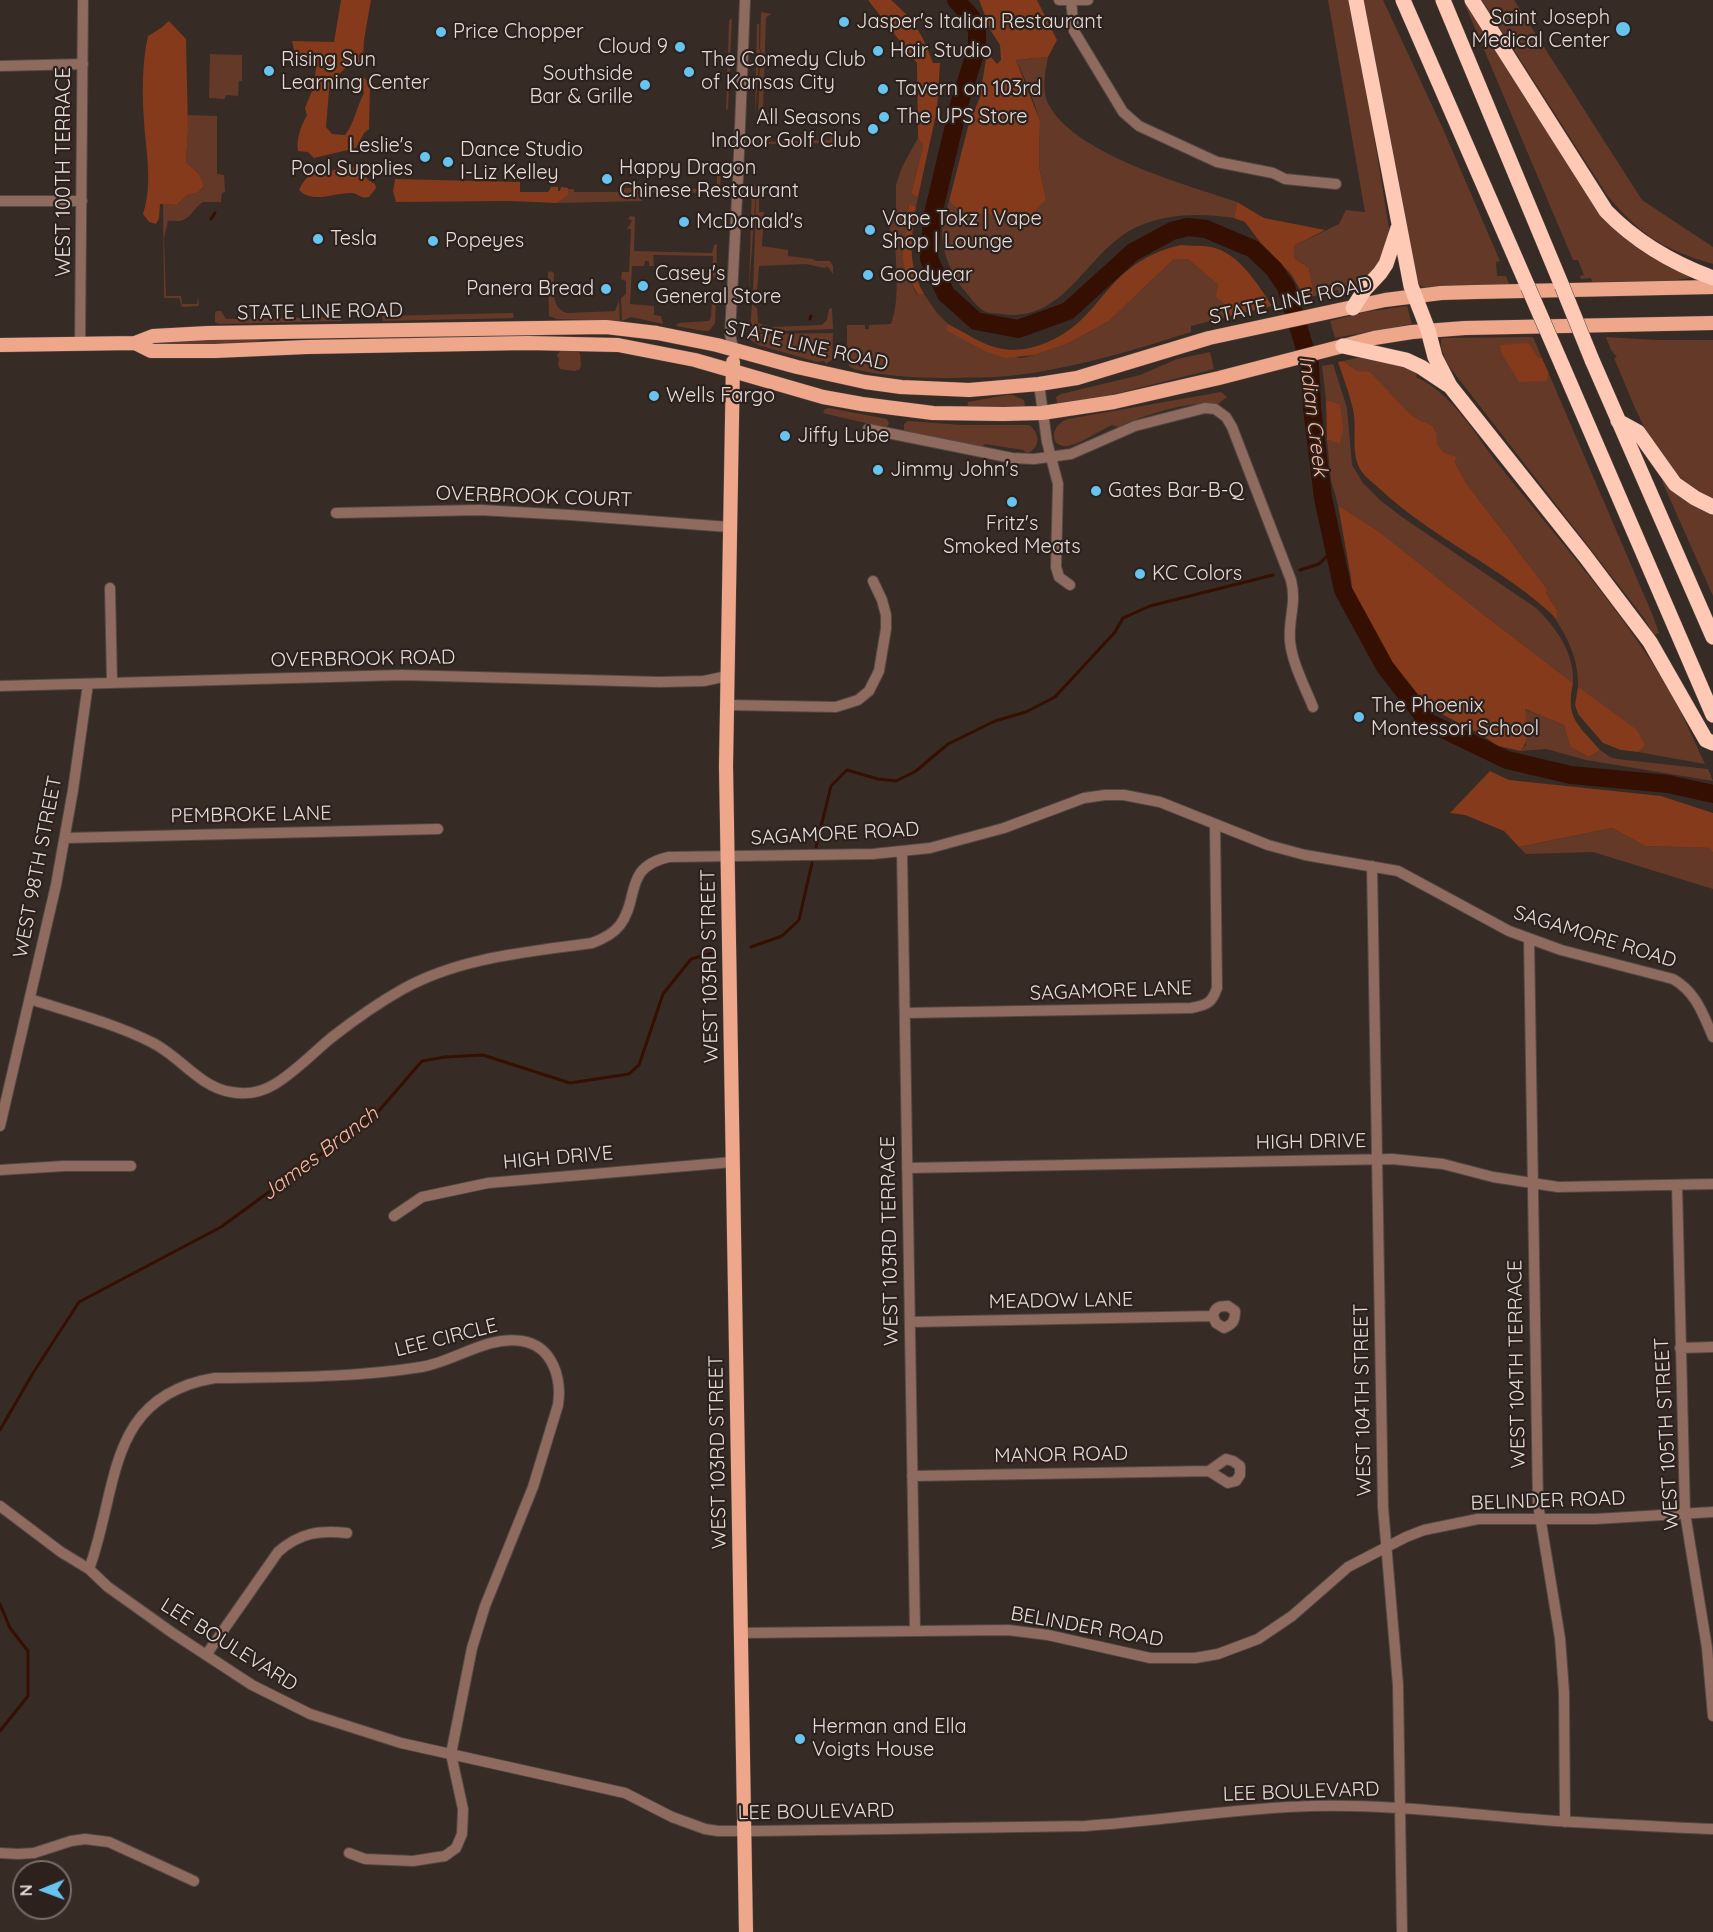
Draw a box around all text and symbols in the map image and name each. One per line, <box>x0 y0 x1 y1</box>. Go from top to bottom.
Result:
place label: Saint Joseph Medical Center <box>1472 6 1610 53</box>
place label: Jasper's Italian Restaurant <box>856 10 1103 34</box>
marker: Jasper's Italian Restaurant <box>837 15 851 29</box>
place label: Price Chopper <box>453 20 584 44</box>
marker: Saint Joseph Medical Center <box>1614 20 1632 38</box>
marker: Price Chopper <box>434 25 448 39</box>
place label: Cloud 9 <box>598 35 668 59</box>
place label: Hair Studio <box>890 39 992 63</box>
marker: Cloud 9 <box>673 40 687 54</box>
marker: Hair Studio <box>871 44 885 58</box>
place label: Rising Sun Learning Center <box>281 48 430 95</box>
place label: The Comedy Club of Kansas City <box>701 48 866 95</box>
place label: Southside Bar & Grille <box>529 62 633 109</box>
marker: Rising Sun Learning Center <box>262 64 276 78</box>
marker: The Comedy Club of Kansas City <box>682 65 696 79</box>
street label: WEST 100TH TERRACE <box>52 67 76 277</box>
place label: Tavern on 103rd <box>895 77 1042 101</box>
marker: Southside Bar & Grille <box>638 78 652 92</box>
marker: Tavern on 103rd <box>876 82 890 96</box>
place label: The UPS Store <box>896 105 1028 129</box>
place label: All Seasons Indoor Golf Club <box>711 106 861 153</box>
marker: The UPS Store <box>877 110 891 124</box>
marker: All Seasons Indoor Golf Club <box>866 122 880 136</box>
place label: Leslie's Pool Supplies <box>291 134 413 181</box>
place label: Dance Studio I-Liz Kelley <box>460 138 583 185</box>
marker: Leslie's Pool Supplies <box>418 150 432 164</box>
marker: Dance Studio I-Liz Kelley <box>441 155 455 169</box>
place label: Happy Dragon Chinese Restaurant <box>619 156 799 203</box>
marker: Happy Dragon Chinese Restaurant <box>600 172 614 186</box>
place label: Vape Tokz | Vape Shop | Lounge <box>882 207 1042 254</box>
place label: McDonald's <box>696 210 803 234</box>
marker: McDonald's <box>677 215 691 229</box>
marker: Vape Tokz | Vape Shop | Lounge <box>863 223 877 237</box>
place label: Tesla <box>330 227 377 251</box>
place label: Popeyes <box>445 229 524 253</box>
marker: Tesla <box>311 232 325 246</box>
marker: Popeyes <box>426 234 440 248</box>
place label: Casey's General Store <box>655 262 781 309</box>
place label: Goodyear <box>880 263 973 287</box>
marker: Goodyear <box>861 268 875 282</box>
street label: STATE LINE ROAD <box>1207 272 1375 330</box>
place label: Panera Bread <box>466 277 594 301</box>
marker: Casey's General Store <box>636 279 650 293</box>
marker: Panera Bread <box>599 282 613 296</box>
street label: STATE LINE ROAD <box>237 299 403 325</box>
street label: STATE LINE ROAD <box>723 316 891 376</box>
water label: Indian Creek <box>1293 354 1333 478</box>
place label: Wells Fargo <box>666 384 775 408</box>
marker: Wells Fargo <box>647 389 661 403</box>
place label: Jiffy Lube <box>797 424 889 448</box>
marker: Jiffy Lube <box>778 429 792 443</box>
place label: Jimmy John's <box>890 458 1019 482</box>
marker: Jimmy John's <box>871 463 885 477</box>
place label: Gates Bar-B-Q <box>1108 479 1244 503</box>
street label: OVERBROOK COURT <box>435 482 633 512</box>
marker: Gates Bar-B-Q <box>1089 484 1103 498</box>
marker: Fritz's Smoked Meats <box>1005 495 1019 509</box>
place label: Fritz's Smoked Meats <box>943 512 1081 559</box>
place label: KC Colors <box>1152 562 1242 586</box>
marker: KC Colors <box>1133 567 1147 581</box>
street label: OVERBROOK ROAD <box>270 645 456 673</box>
place label: The Phoenix Montessori School <box>1371 694 1539 741</box>
marker: The Phoenix Montessori School <box>1352 710 1366 724</box>
street label: WEST 98TH STREET <box>9 774 67 960</box>
street label: PEMBROKE LANE <box>170 802 332 828</box>
street label: SAGAMORE ROAD <box>750 818 920 850</box>
street label: WEST 103RD STREET <box>696 869 724 1063</box>
street label: SAGAMORE ROAD <box>1511 901 1679 973</box>
street label: SAGAMORE LANE <box>1029 976 1193 1006</box>
water label: James Branch <box>256 1102 384 1206</box>
street label: HIGH DRIVE <box>1255 1129 1367 1155</box>
street label: WEST 103RD TERRACE <box>876 1136 904 1346</box>
street label: HIGH DRIVE <box>502 1141 614 1175</box>
street label: WEST 104TH TERRACE <box>1503 1259 1531 1469</box>
street label: MEADOW LANE <box>988 1288 1134 1314</box>
street label: WEST 104TH STREET <box>1349 1303 1377 1497</box>
street label: LEE CIRCLE <box>392 1314 500 1362</box>
street label: WEST 105TH STREET <box>1650 1337 1684 1531</box>
street label: WEST 103RD STREET <box>704 1355 732 1549</box>
street label: MANOR ROAD <box>994 1442 1128 1468</box>
street label: BELINDER ROAD <box>1470 1486 1626 1516</box>
street label: LEE BOULEVARD <box>156 1593 302 1697</box>
street label: BELINDER ROAD <box>1009 1602 1165 1652</box>
place label: Herman and Ella Voigts House <box>812 1715 967 1762</box>
marker: Herman and Ella Voigts House <box>793 1732 807 1746</box>
street label: LEE BOULEVARD <box>1222 1777 1380 1807</box>
street label: LEE BOULEVARD <box>737 1799 895 1825</box>
north arrow <box>12 1860 72 1920</box>
text: N <box>16 1884 36 1896</box>

